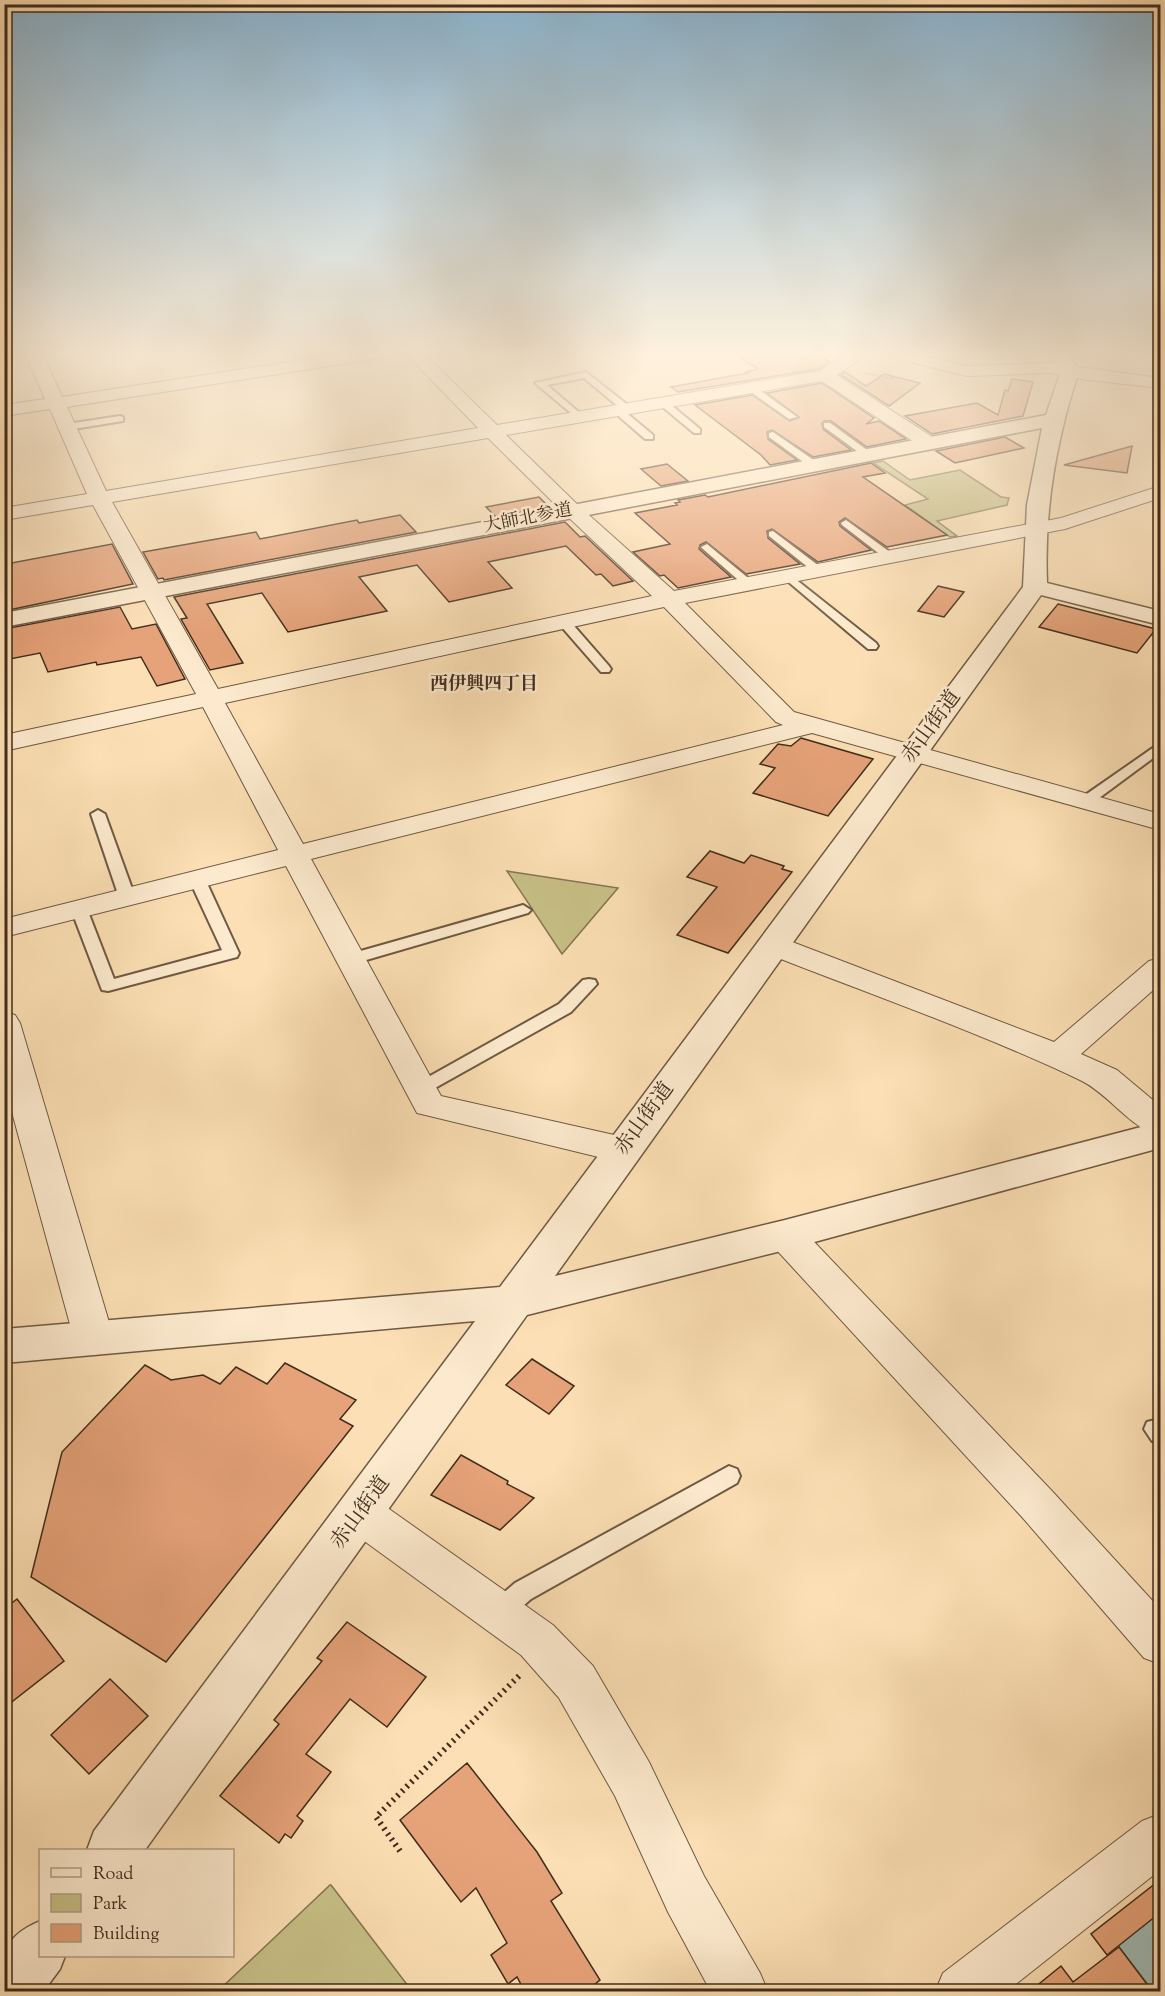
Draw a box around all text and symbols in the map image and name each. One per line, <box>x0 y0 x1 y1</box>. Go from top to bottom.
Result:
street label: 大師北参道 <box>481 498 575 540</box>
district label: 西伊興四丁目 <box>430 672 538 698</box>
street label: 赤山街道 <box>895 684 969 770</box>
street label: 赤山街道 <box>608 1076 682 1162</box>
street label: 赤山街道 <box>324 1470 398 1556</box>
legend <box>39 1849 234 1957</box>
text: Road <box>93 1862 133 1888</box>
text: Park <box>93 1892 128 1918</box>
text: Building <box>93 1922 159 1948</box>

